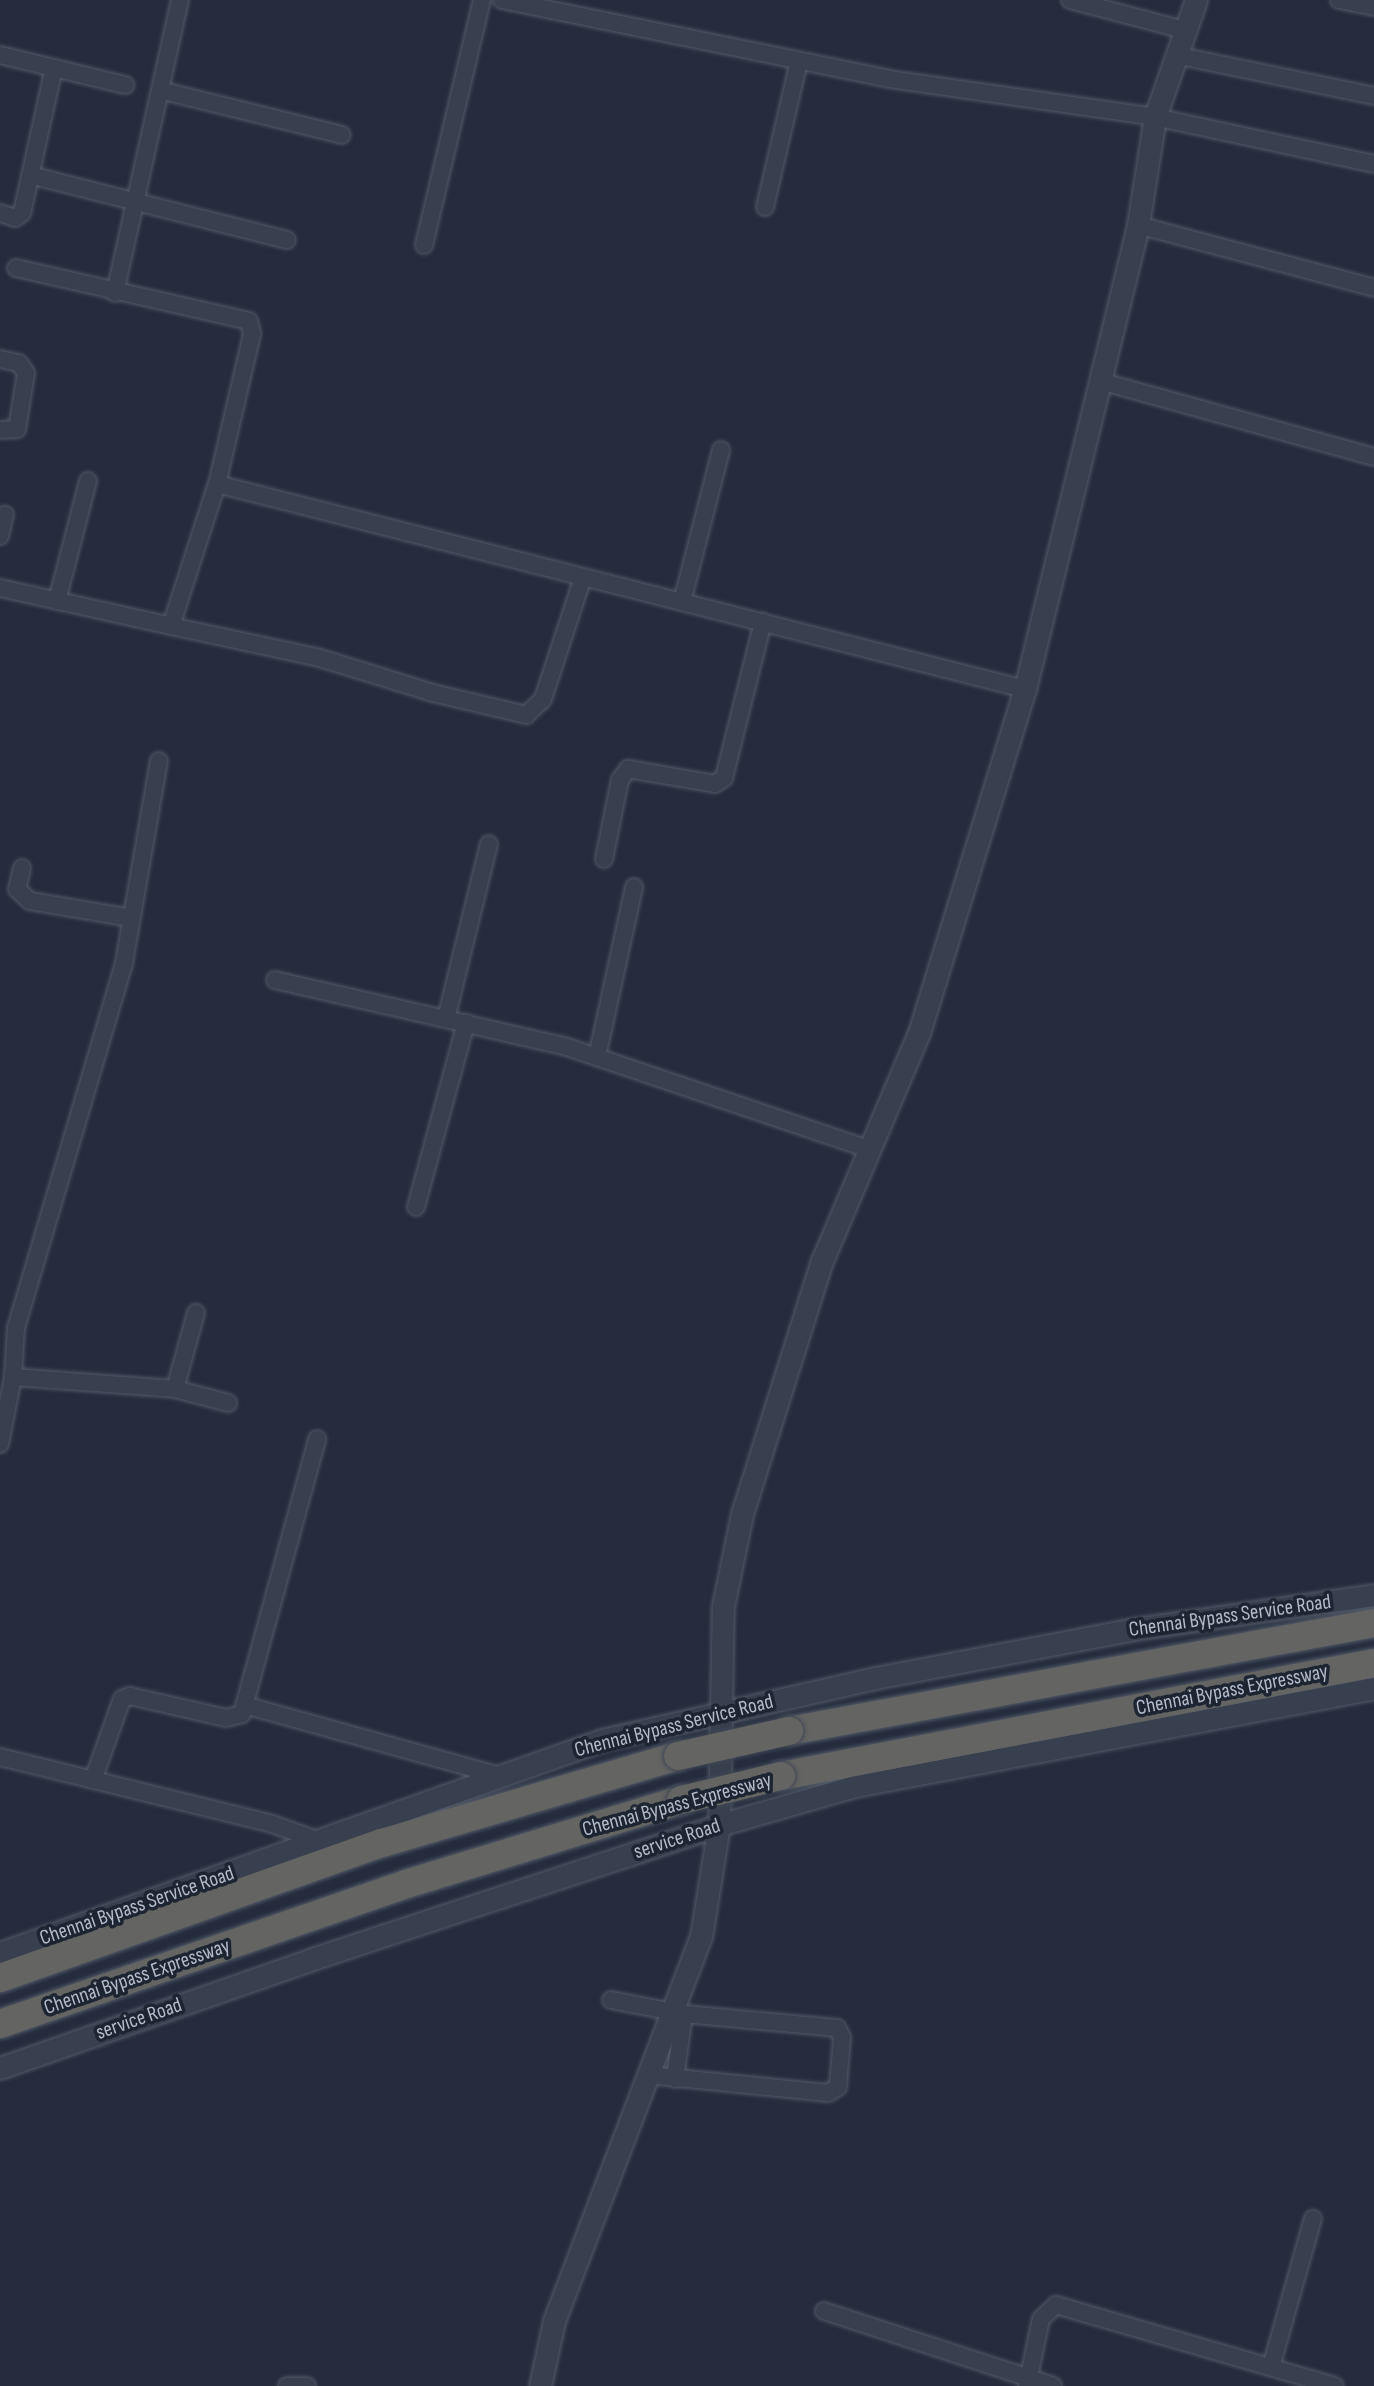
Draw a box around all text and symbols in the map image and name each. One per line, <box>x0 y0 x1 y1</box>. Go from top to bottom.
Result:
street label: Chennai Bypass Service Road <box>1127 1589 1333 1643</box>
street label: Chennai Bypass Expressway <box>1134 1659 1330 1721</box>
street label: Chennai Bypass Service Road <box>572 1689 776 1763</box>
street label: Chennai Bypass Expressway <box>580 1768 774 1842</box>
street label: service Road <box>631 1813 723 1865</box>
street label: Chennai Bypass Service Road <box>37 1861 237 1951</box>
street label: Chennai Bypass Expressway <box>41 1933 233 2021</box>
street label: service Road <box>93 1993 185 2045</box>

